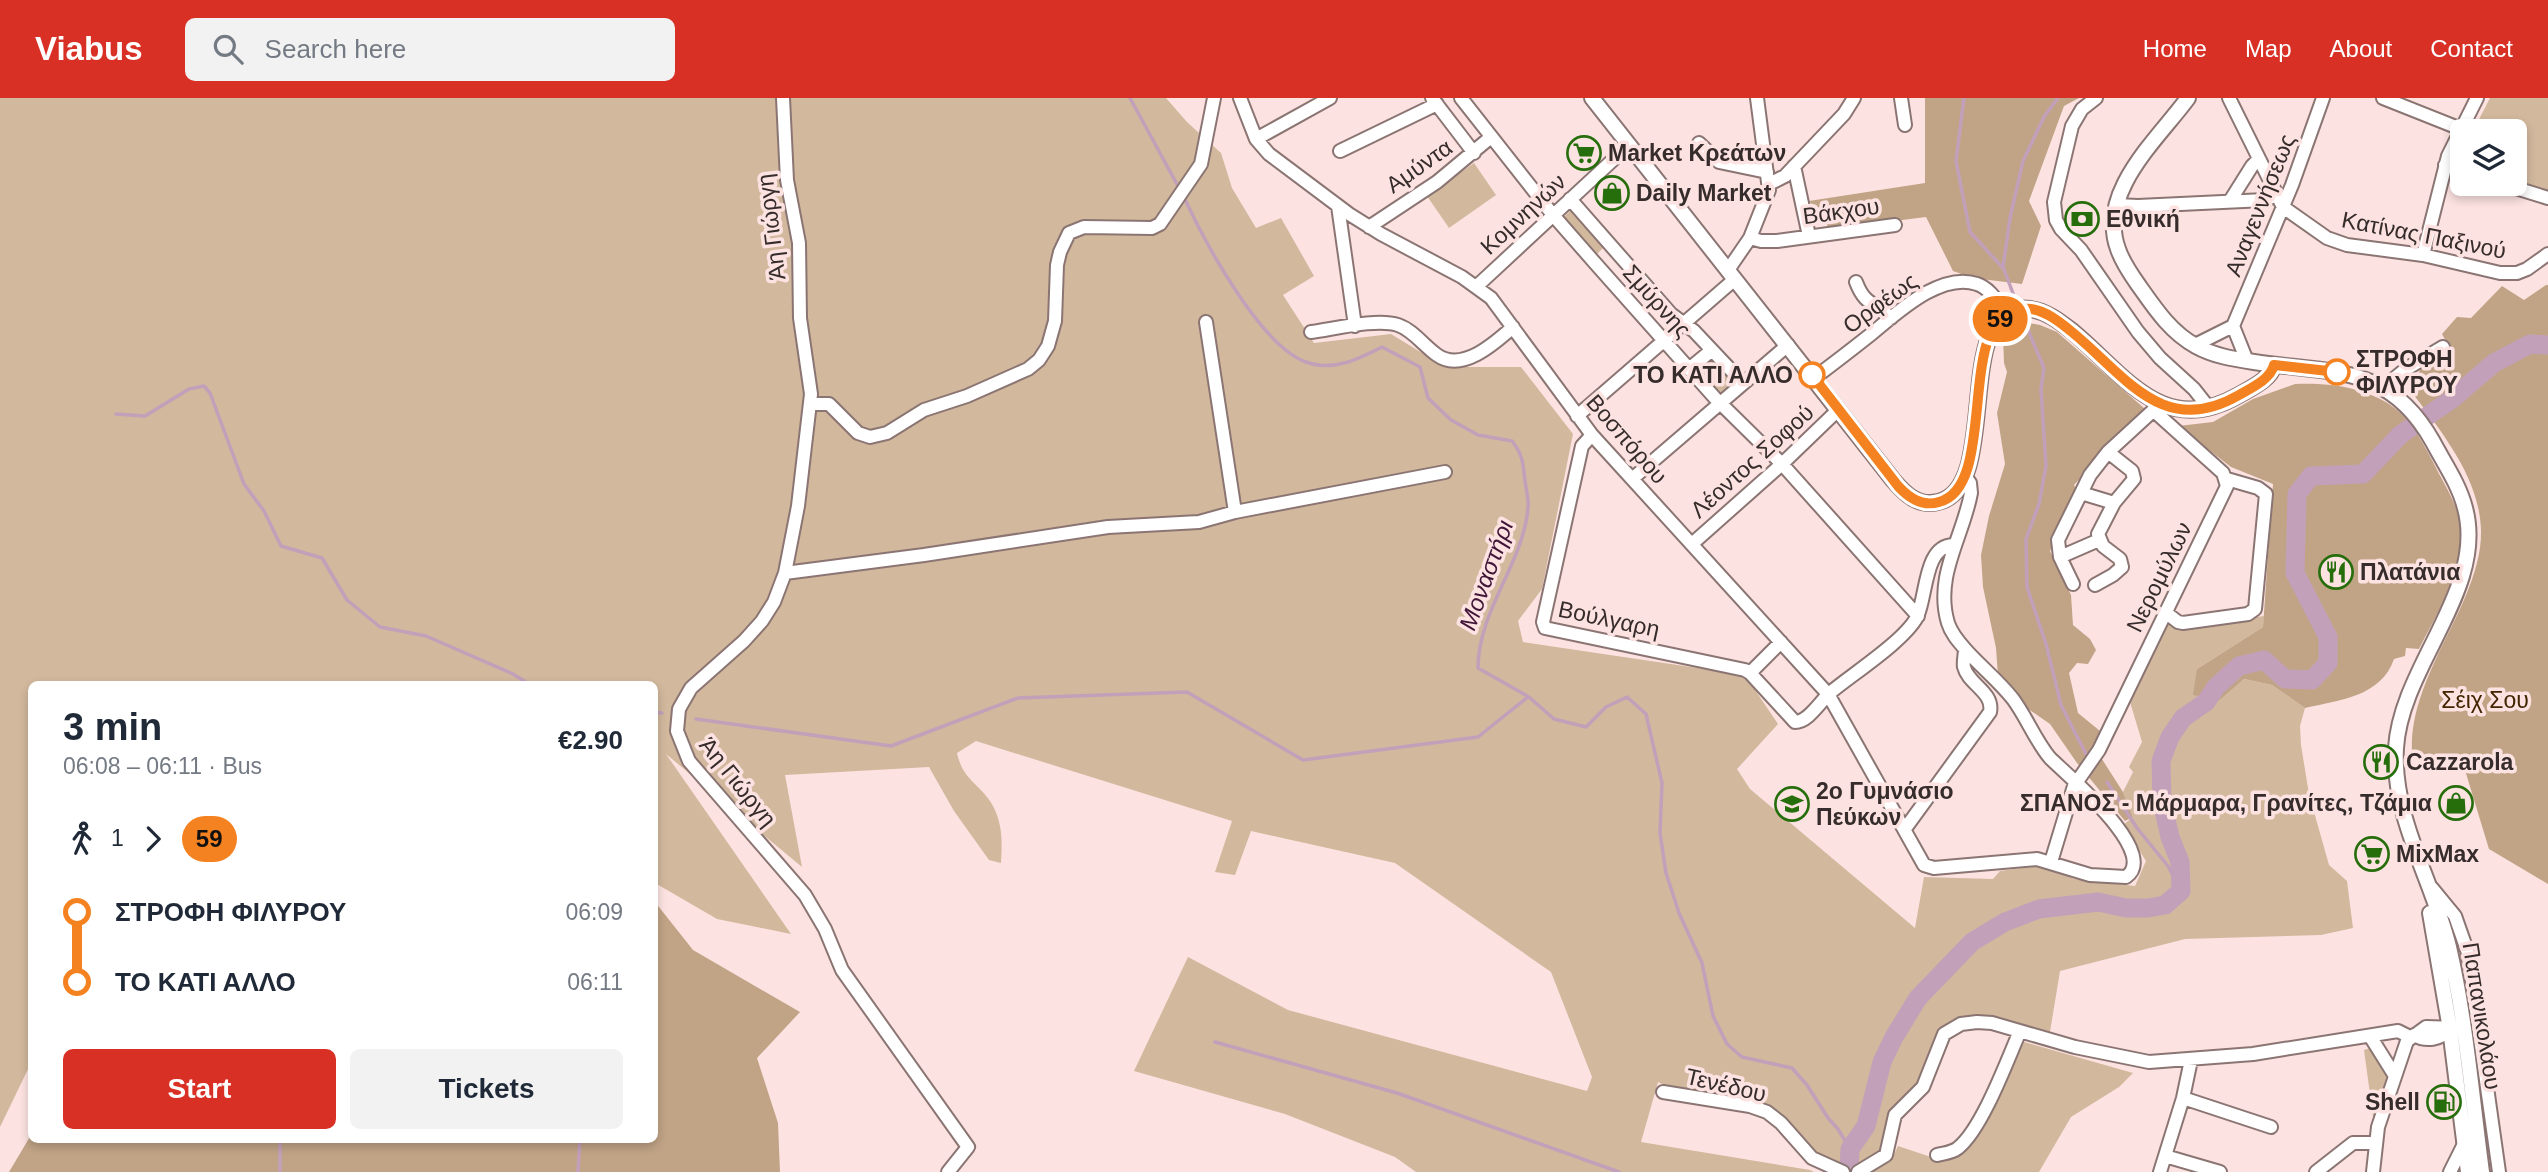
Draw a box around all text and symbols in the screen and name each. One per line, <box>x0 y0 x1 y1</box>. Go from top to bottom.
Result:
search box <box>185 18 675 81</box>
text: Viabus <box>35 30 143 67</box>
icon: search <box>209 30 247 68</box>
text: Search here <box>265 34 406 64</box>
text: Home <box>2143 35 2207 62</box>
text: Map <box>2245 35 2292 62</box>
text: About <box>2330 35 2392 62</box>
text: Contact <box>2430 35 2513 62</box>
map controls <box>2450 119 2527 196</box>
button: layers <box>2450 119 2527 196</box>
street label: Αναγεννήσεως <box>2220 130 2300 280</box>
street label: Αμύντα <box>1381 134 1457 198</box>
supermarket icon: Market Κρεάτων <box>1565 134 1603 172</box>
place label: Market Κρεάτων <box>1608 140 1786 166</box>
street label: Κομνηνών <box>1475 168 1571 260</box>
street label: Άη Γιώργη <box>752 172 790 282</box>
shop icon: Daily Market <box>1593 174 1631 212</box>
place label: Daily Market <box>1636 180 1772 206</box>
street label: Βάκχου <box>1801 193 1881 229</box>
bank icon: Εθνική <box>2063 200 2101 238</box>
place label: Εθνική <box>2106 206 2180 232</box>
street label: Κατίνας Παξινού <box>2340 206 2508 264</box>
street label: Σμύρνης <box>1618 259 1696 343</box>
street label: Ορφέως <box>1838 267 1922 339</box>
line badge: 59 <box>1968 296 2032 342</box>
text: 59 <box>1987 305 2013 332</box>
place label: ΣΤΡΟΦΗ ΦΙΛΥΡΟΥ <box>2356 346 2458 398</box>
marker: ΣΤΡΟΦΗ ΦΙΛΥΡΟΥ <box>2324 359 2350 385</box>
place label: ΤΟ ΚΑΤΙ ΑΛΛΟ <box>1633 362 1793 388</box>
marker: ΤΟ ΚΑΤΙ ΑΛΛΟ <box>1799 362 1825 388</box>
street label: Βοσπόρου <box>1581 389 1673 489</box>
street label: Λέοντος Σοφού <box>1685 399 1819 523</box>
water label: Μοναστήρι <box>1454 516 1518 634</box>
street label: Νερομύλων <box>2121 518 2197 636</box>
restaurant icon: Πλατάνια <box>2317 553 2355 591</box>
place label: Πλατάνια <box>2360 559 2460 585</box>
street label: Βούλγαρη <box>1556 596 1662 642</box>
park label: Σέιχ Σου <box>2441 687 2529 713</box>
text: 3 min <box>63 706 162 748</box>
text: €2.90 <box>558 725 623 755</box>
street label: Άη Γιώργη <box>694 732 782 832</box>
restaurant icon: Cazzarola <box>2362 743 2400 781</box>
place label: Cazzarola <box>2406 749 2514 775</box>
text: 06:08 – 06:11 · Bus <box>63 753 262 779</box>
place label: 2ο Γυμνάσιο Πεύκων <box>1816 778 1954 830</box>
shop icon: ΣΠΑΝΟΣ - Μάρμαρα, Γρανίτες, Τζάμια <box>2437 784 2475 822</box>
school or university icon: 2ο Γυμνάσιο Πεύκων <box>1773 785 1811 823</box>
place label: ΣΠΑΝΟΣ - Μάρμαρα, Γρανίτες, Τζάμια <box>2020 790 2432 816</box>
icon: walk <box>63 820 101 858</box>
icon: forward <box>134 820 172 858</box>
text: 1 <box>111 825 124 851</box>
text: 59 <box>196 825 223 852</box>
supermarket icon: MixMax <box>2353 835 2391 873</box>
place label: MixMax <box>2396 841 2479 867</box>
text: ΣΤΡΟΦΗ ΦΙΛΥΡΟΥ <box>115 897 346 927</box>
text: 06:09 <box>565 899 623 925</box>
street label: Παπανικολάου <box>2458 941 2506 1091</box>
text: ΤΟ ΚΑΤΙ ΑΛΛΟ <box>115 967 296 997</box>
text: 06:11 <box>567 969 623 995</box>
button: Start <box>63 1049 336 1129</box>
button: Tickets <box>350 1049 623 1129</box>
street label: Τενέδου <box>1683 1063 1769 1107</box>
fuel station icon: Shell <box>2425 1083 2463 1121</box>
place label: Shell <box>2365 1089 2420 1115</box>

